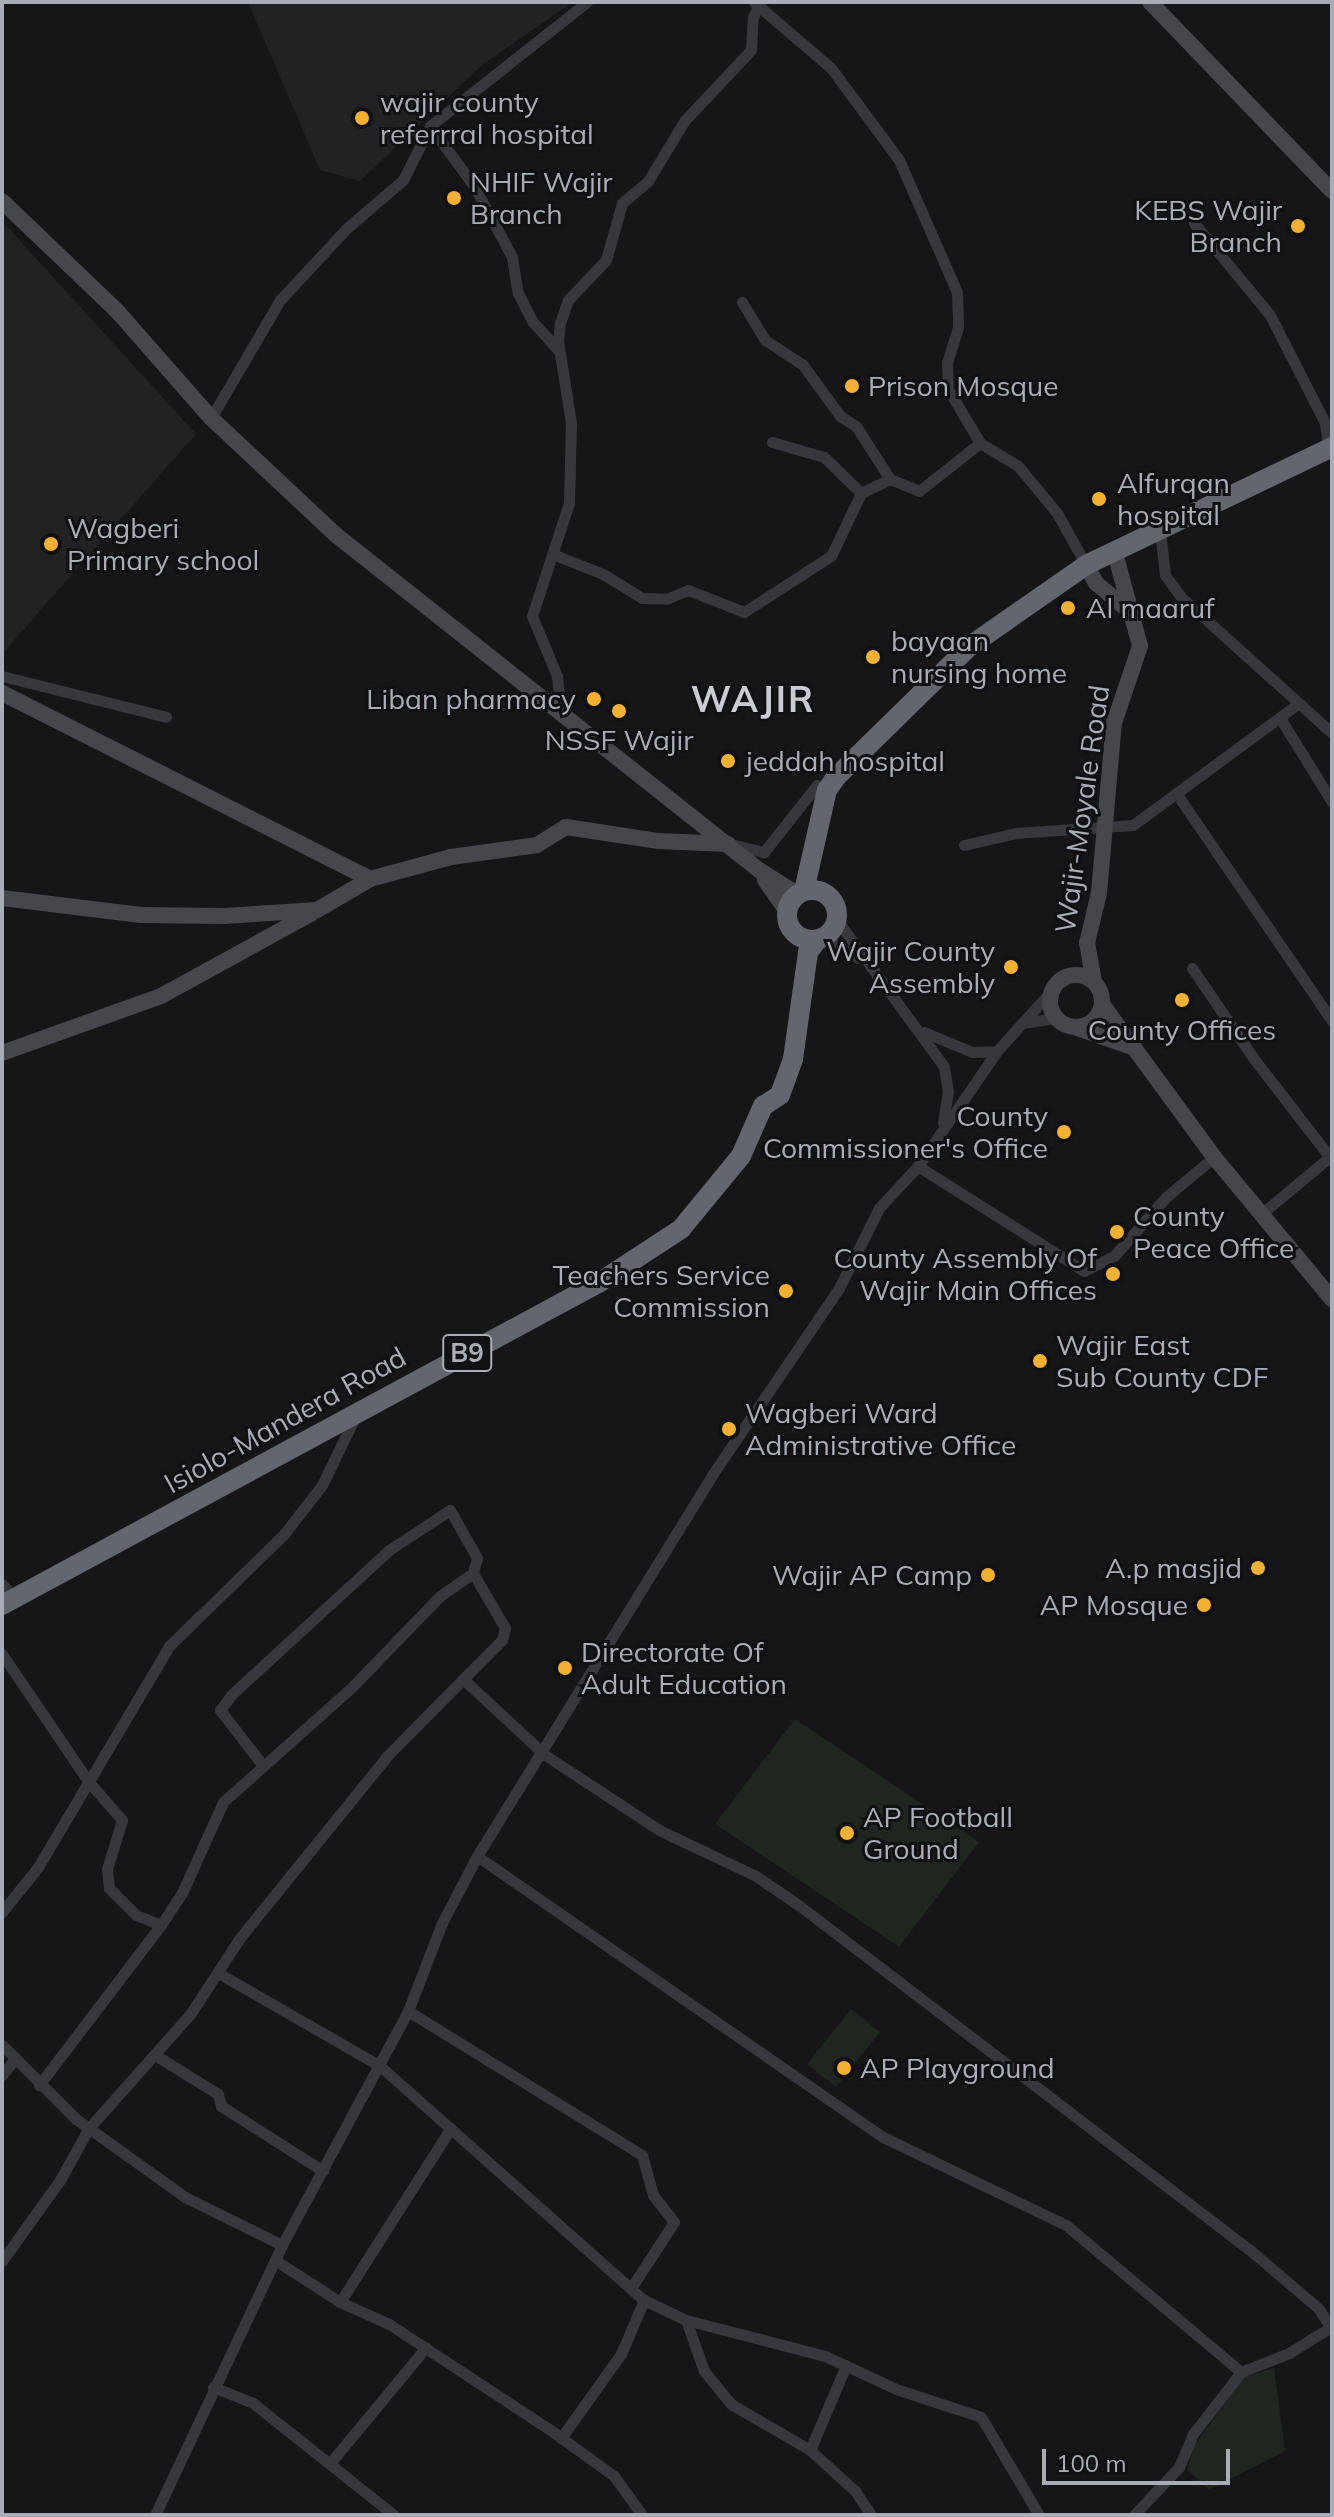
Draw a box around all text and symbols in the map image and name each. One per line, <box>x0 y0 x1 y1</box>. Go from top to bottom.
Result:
place label: wajir county referrral hospital <box>380 85 594 151</box>
marker: wajir county referrral hospital <box>351 107 373 129</box>
place label: NHIF Wajir Branch <box>470 165 612 231</box>
marker: NHIF Wajir Branch <box>445 189 463 207</box>
place label: KEBS Wajir Branch <box>1134 193 1282 259</box>
marker: KEBS Wajir Branch <box>1289 217 1307 235</box>
place label: Prison Mosque <box>868 369 1058 403</box>
marker: Prison Mosque <box>843 377 861 395</box>
place label: Alfurqan hospital <box>1117 466 1230 532</box>
marker: Alfurqan hospital <box>1088 488 1110 510</box>
place label: Wagberi Primary school <box>67 511 259 577</box>
marker: Wagberi Primary school <box>42 535 60 553</box>
place label: Al maaruf <box>1086 591 1215 625</box>
marker: Al maaruf <box>1057 597 1079 619</box>
place label: bayaan nursing home <box>891 624 1067 690</box>
marker: bayaan nursing home <box>862 646 884 668</box>
district label: WAJIR <box>691 677 815 721</box>
place label: Liban pharmacy <box>366 682 576 716</box>
street label: Wajir-Moyale Road <box>1048 683 1116 935</box>
marker: Liban pharmacy <box>583 688 605 710</box>
marker: NSSF Wajir <box>610 702 628 720</box>
place label: NSSF Wajir <box>545 723 693 757</box>
place label: jeddah hospital <box>746 744 945 778</box>
marker: jeddah hospital <box>717 750 739 772</box>
place label: Wajir County Assembly <box>826 934 995 1000</box>
marker: Wajir County Assembly <box>1002 958 1020 976</box>
marker: County Offices <box>1173 991 1191 1009</box>
place label: County Offices <box>1088 1013 1276 1047</box>
place label: County Commissioner's Office <box>763 1099 1048 1165</box>
marker: County Commissioner's Office <box>1055 1123 1073 1141</box>
place label: County Peace Office <box>1133 1199 1294 1265</box>
marker: County Peace Office <box>1108 1223 1126 1241</box>
place label: County Assembly Of Wajir Main Offices <box>833 1241 1097 1307</box>
place label: Teachers Service Commission <box>552 1258 770 1324</box>
marker: County Assembly Of Wajir Main Offices <box>1104 1265 1122 1283</box>
marker: Teachers Service Commission <box>777 1282 795 1300</box>
place label: Wajir East Sub County CDF <box>1056 1328 1268 1394</box>
road number: B9 <box>441 1331 493 1375</box>
street label: Isiolo-Mandera Road <box>158 1340 412 1500</box>
marker: Wajir East Sub County CDF <box>1031 1352 1049 1370</box>
place label: Wagberi Ward Administrative Office <box>745 1396 1016 1462</box>
marker: Wagberi Ward Administrative Office <box>720 1420 738 1438</box>
place label: A.p masjid <box>1105 1551 1242 1585</box>
place label: Wajir AP Camp <box>772 1558 972 1592</box>
marker: A.p masjid <box>1249 1559 1267 1577</box>
marker: Wajir AP Camp <box>979 1566 997 1584</box>
place label: AP Mosque <box>1040 1588 1188 1622</box>
marker: AP Mosque <box>1195 1596 1213 1614</box>
place label: Directorate Of Adult Education <box>581 1635 787 1701</box>
marker: Directorate Of Adult Education <box>556 1659 574 1677</box>
place label: AP Football Ground <box>863 1800 1013 1866</box>
marker: AP Football Ground <box>838 1824 856 1842</box>
place label: AP Playground <box>860 2051 1055 2085</box>
marker: AP Playground <box>835 2059 853 2077</box>
scale bar <box>1046 2433 1234 2483</box>
text: 100 m <box>1056 2448 1127 2478</box>

